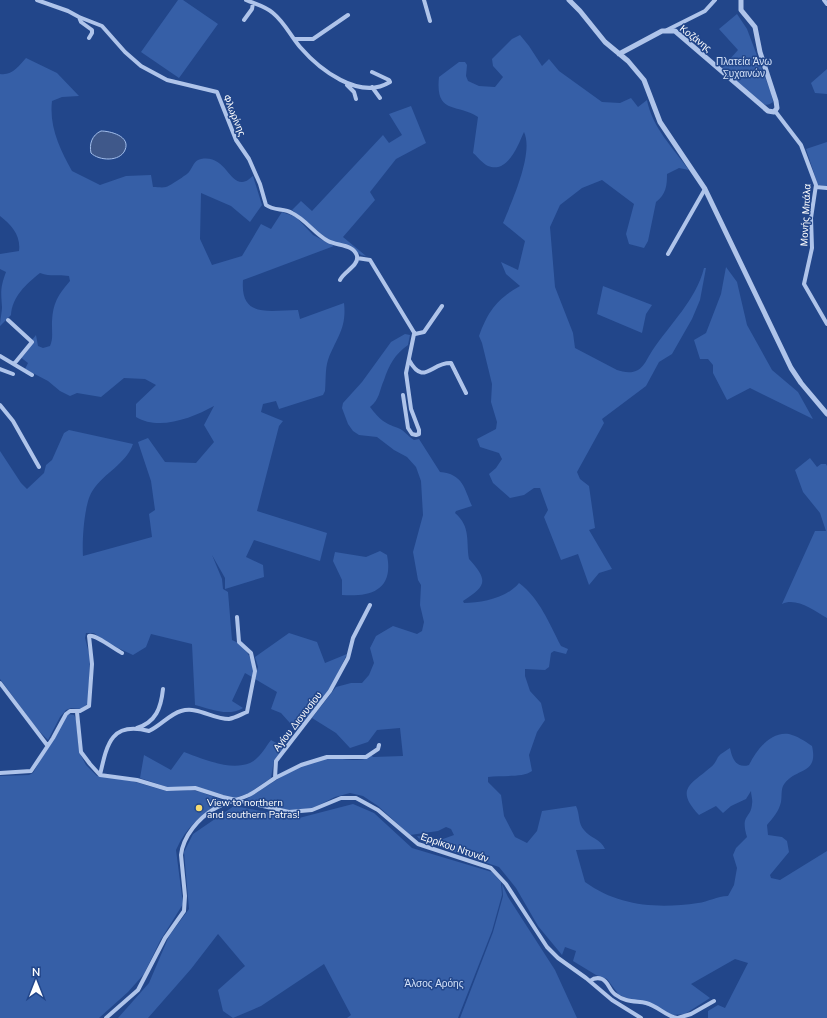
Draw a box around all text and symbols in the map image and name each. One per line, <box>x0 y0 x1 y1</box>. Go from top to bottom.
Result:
street label: Κοζάνης <box>676 22 714 56</box>
park label: Πλατεία Άνω Συχαινών <box>716 55 772 81</box>
street label: Φλωρίνης <box>219 92 249 139</box>
street label: Μονής Μπάλα <box>797 183 815 247</box>
street label: Αγίου Διονυσίου <box>270 689 326 754</box>
place label: View to northern and southern Patras! <box>206 796 300 822</box>
marker: View to northern and southern Patras! <box>194 803 204 813</box>
street label: Ερρίκου Ντυνάν <box>419 830 491 866</box>
north arrow <box>16 962 56 1002</box>
text: N <box>32 965 40 980</box>
park label: Άλσος Αρόης <box>405 977 464 991</box>

